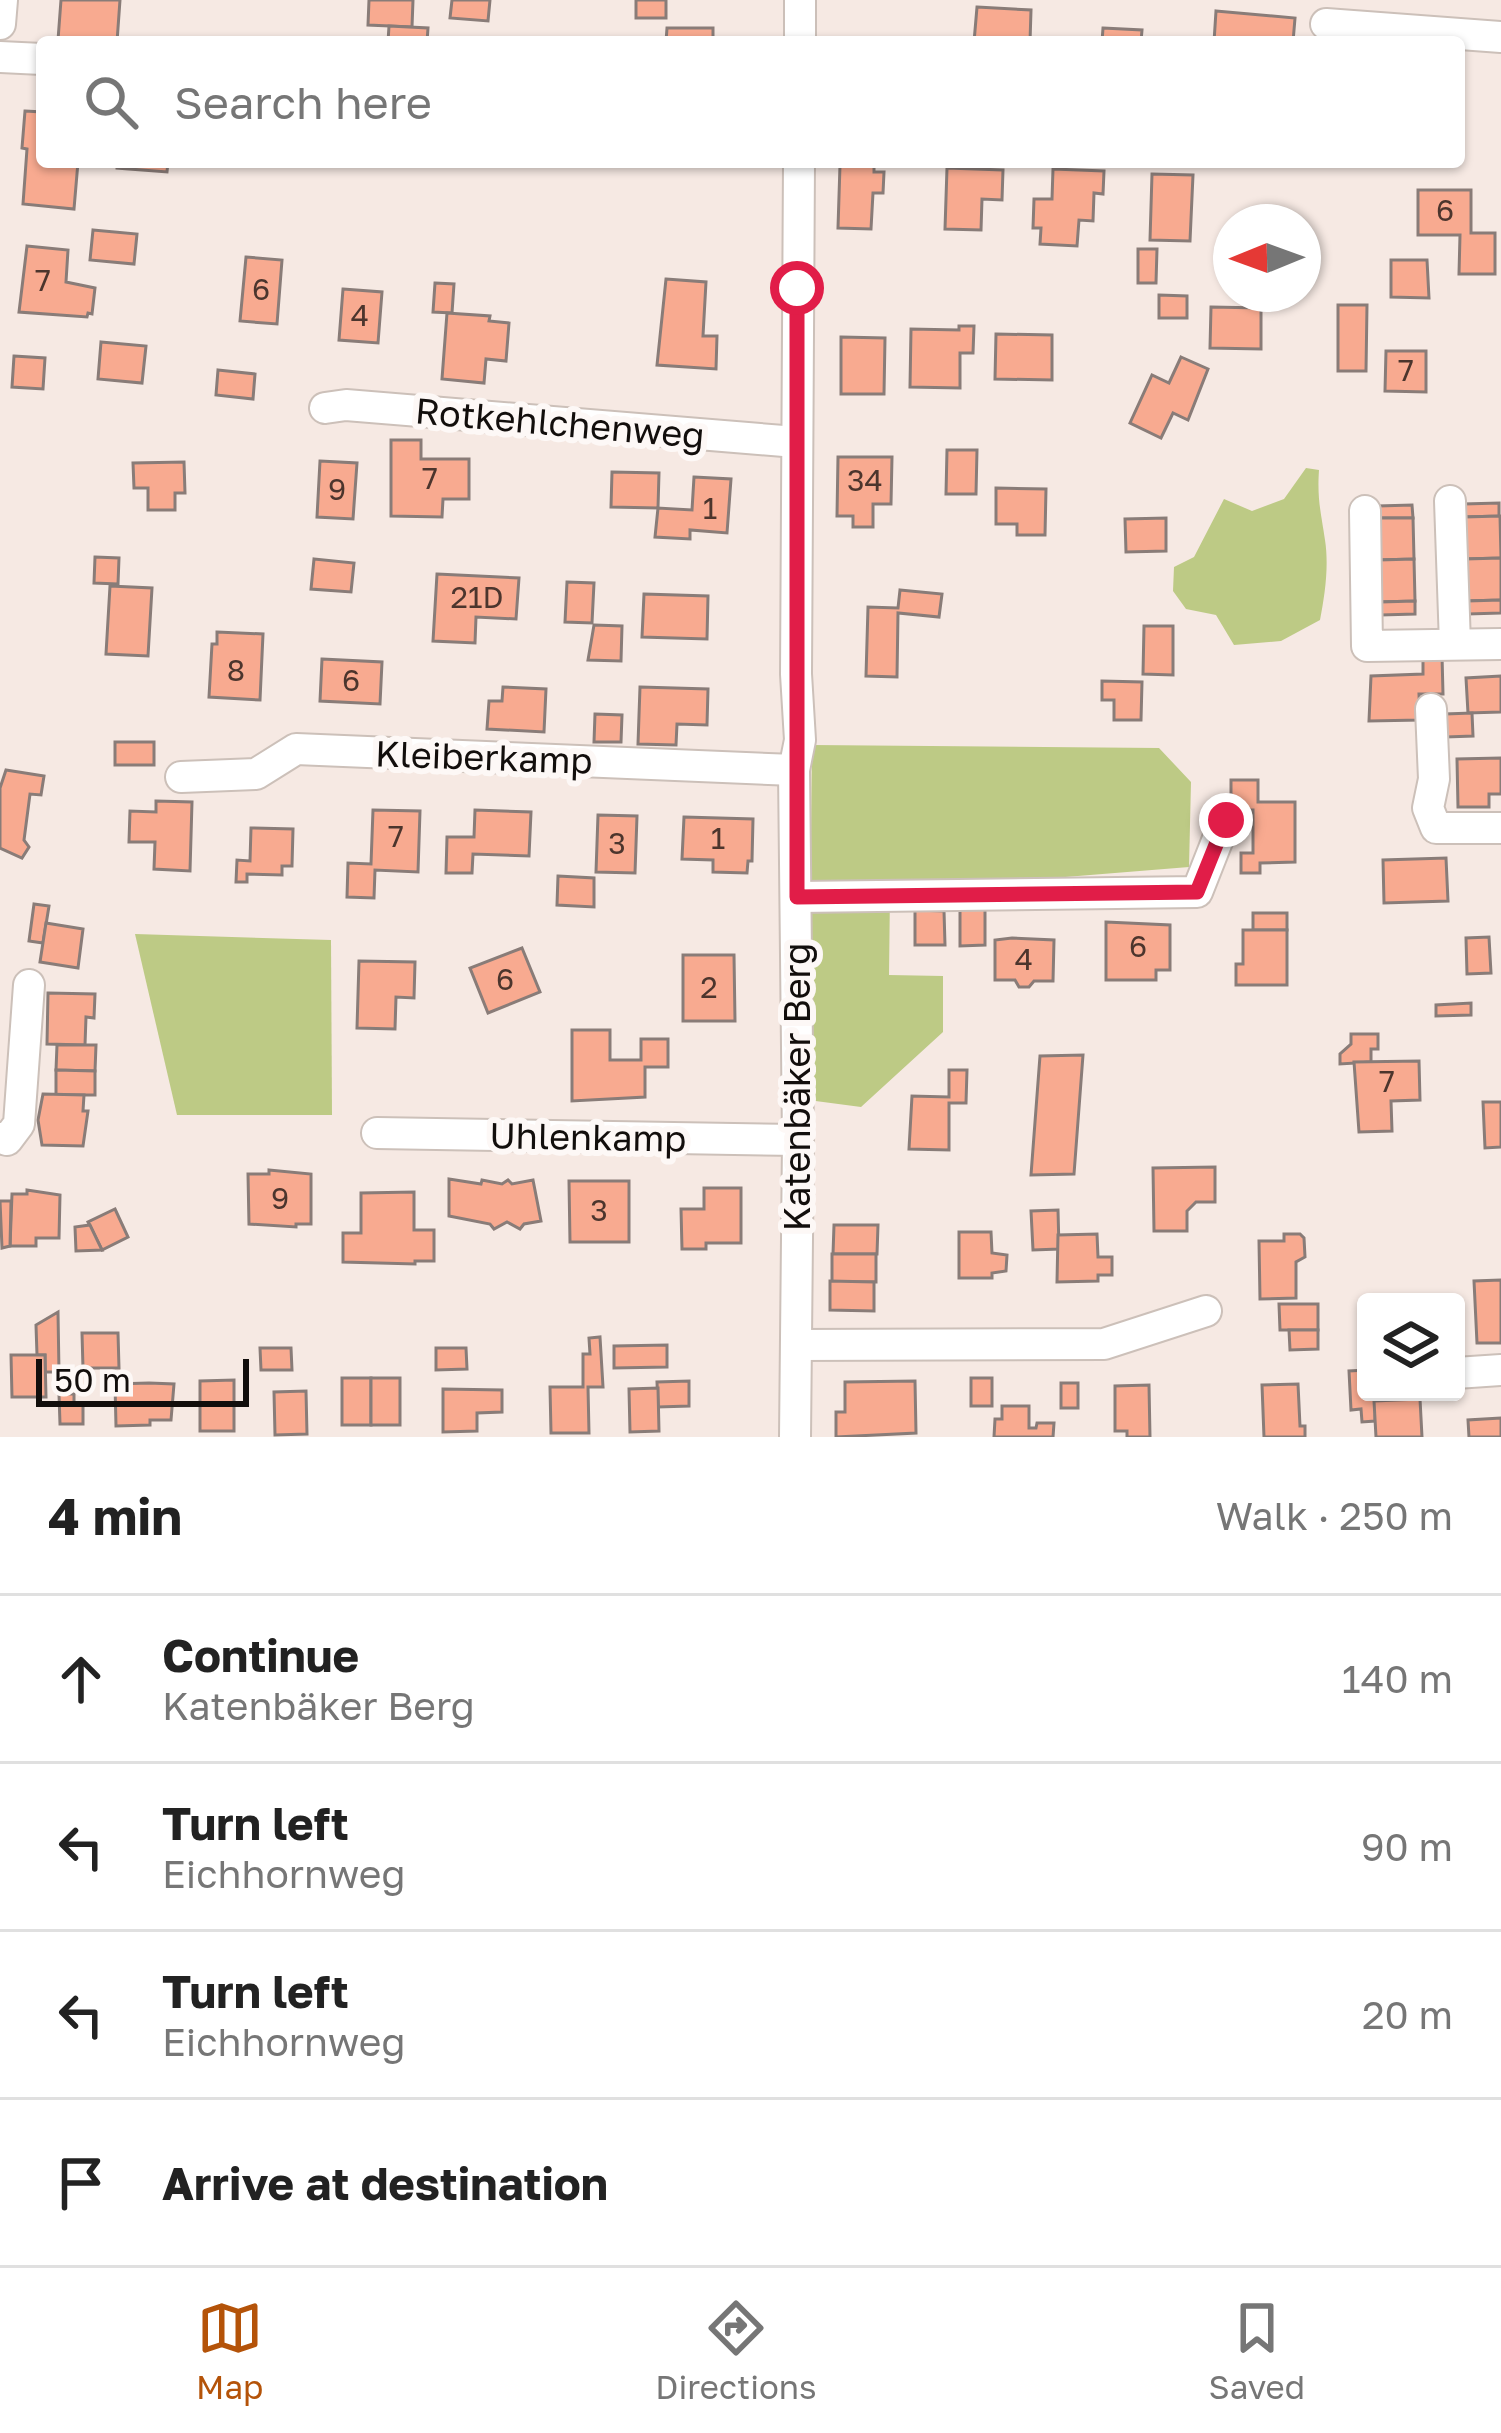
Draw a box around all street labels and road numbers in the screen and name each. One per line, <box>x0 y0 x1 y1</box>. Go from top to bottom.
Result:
street label: Rotkehlchenweg <box>414 388 706 457</box>
street label: Kleiberkamp <box>375 731 593 782</box>
street label: Katenbäker Berg <box>775 943 818 1231</box>
street label: Uhlenkamp <box>489 1113 687 1160</box>

